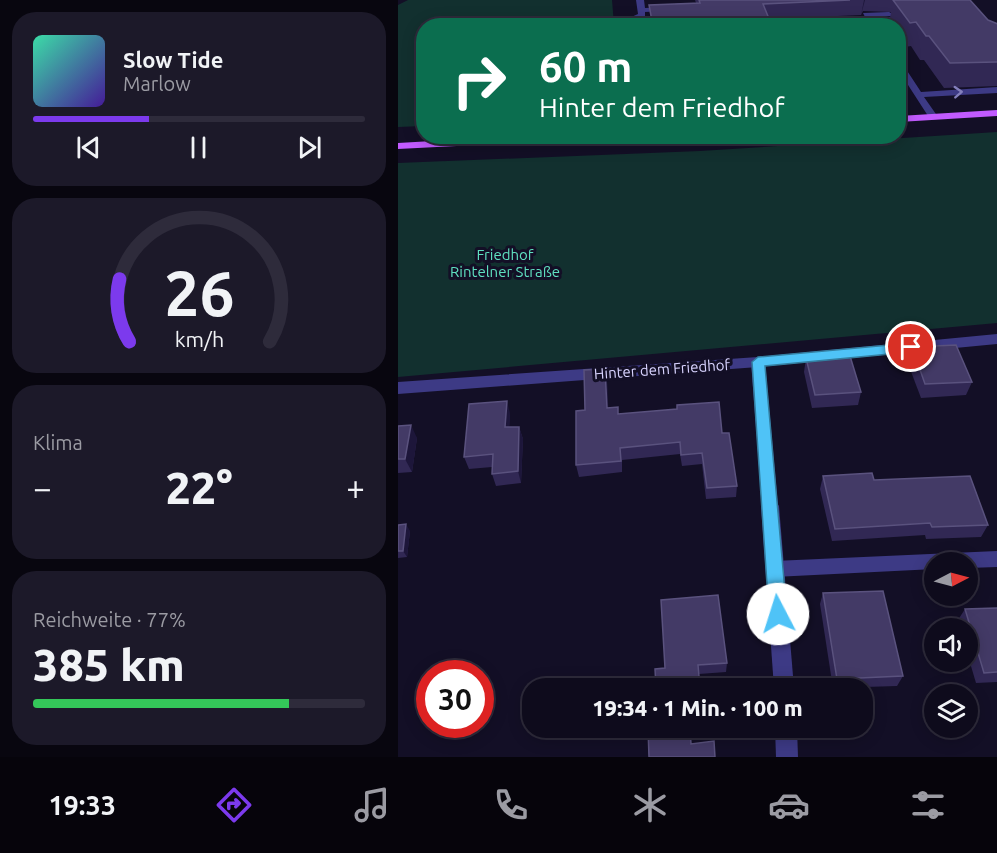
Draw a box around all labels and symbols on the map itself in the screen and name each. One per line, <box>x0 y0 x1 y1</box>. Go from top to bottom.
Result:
one-way arrow <box>953 86 962 99</box>
park label: Friedhof Rintelner Straße <box>450 246 560 280</box>
pin <box>885 321 936 372</box>
street label: Hinter dem Friedhof <box>593 356 731 382</box>
north arrow <box>924 552 978 606</box>
position arrow <box>746 582 810 646</box>
speed limit sign: 30 <box>416 660 494 738</box>

